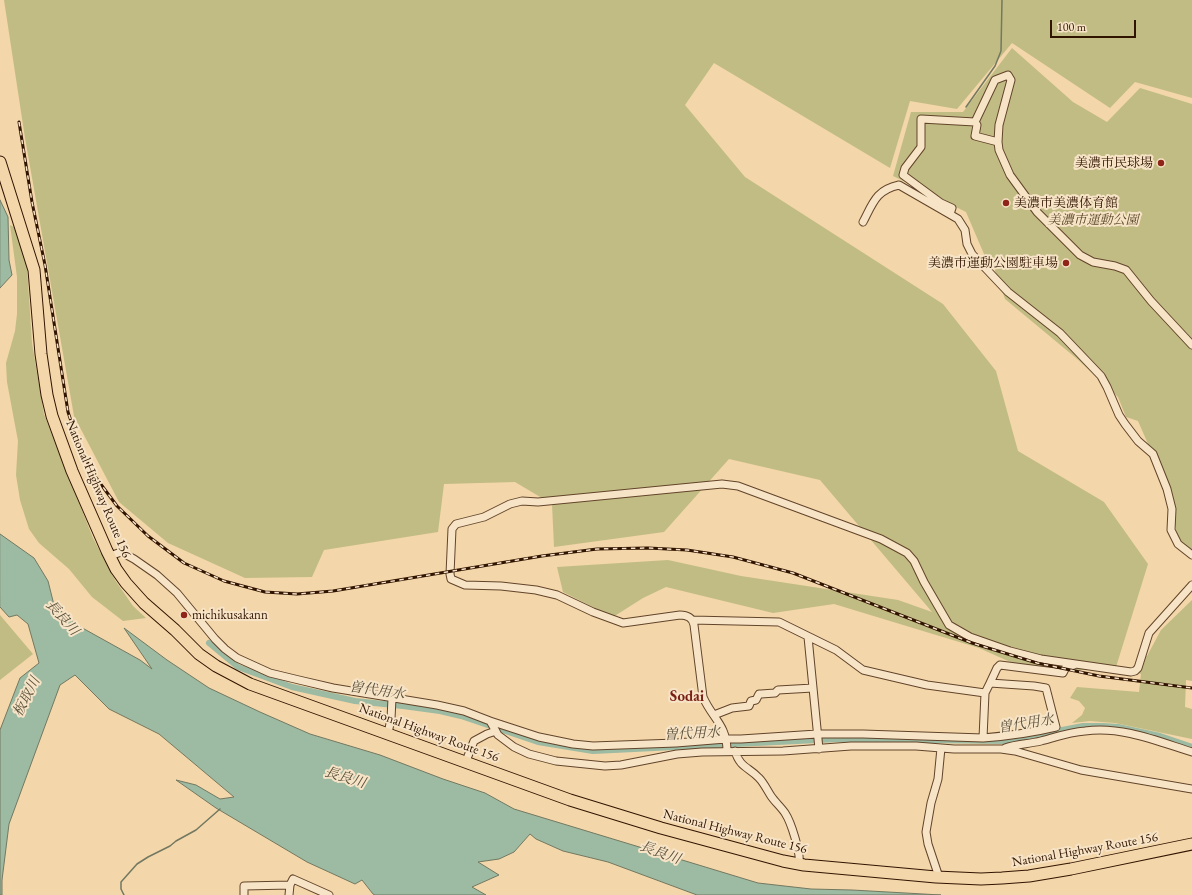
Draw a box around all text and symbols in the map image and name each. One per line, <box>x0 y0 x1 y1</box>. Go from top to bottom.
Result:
scale bar <box>1052 12 1138 38</box>
text: 100 m <box>1057 19 1086 35</box>
place label: 美濃市民球場 <box>1075 155 1153 171</box>
marker: 美濃市民球場 <box>1156 158 1166 168</box>
place label: 美濃市美濃体育館 <box>1014 195 1118 211</box>
marker: 美濃市美濃体育館 <box>1001 198 1011 208</box>
park label: 美濃市運動公園 <box>1048 212 1138 228</box>
place label: 美濃市運動公園駐車場 <box>928 255 1058 271</box>
marker: 美濃市運動公園駐車場 <box>1061 258 1071 268</box>
street label: National Highway Route 156 <box>62 418 134 560</box>
water label: 長良川 <box>42 597 82 639</box>
place label: michikusakann <box>192 607 268 623</box>
marker: michikusakann <box>179 610 189 620</box>
water label: 板取川 <box>10 674 44 720</box>
water label: 曽代用水 <box>348 679 406 703</box>
district label: Sodai <box>670 688 704 706</box>
street label: National Highway Route 156 <box>357 700 501 766</box>
water label: 曽代用水 <box>997 711 1055 737</box>
water label: 曽代用水 <box>664 724 720 744</box>
water label: 長良川 <box>322 764 368 792</box>
street label: National Highway Route 156 <box>661 807 809 857</box>
street label: National Highway Route 156 <box>1011 829 1159 871</box>
water label: 長良川 <box>637 838 683 868</box>

